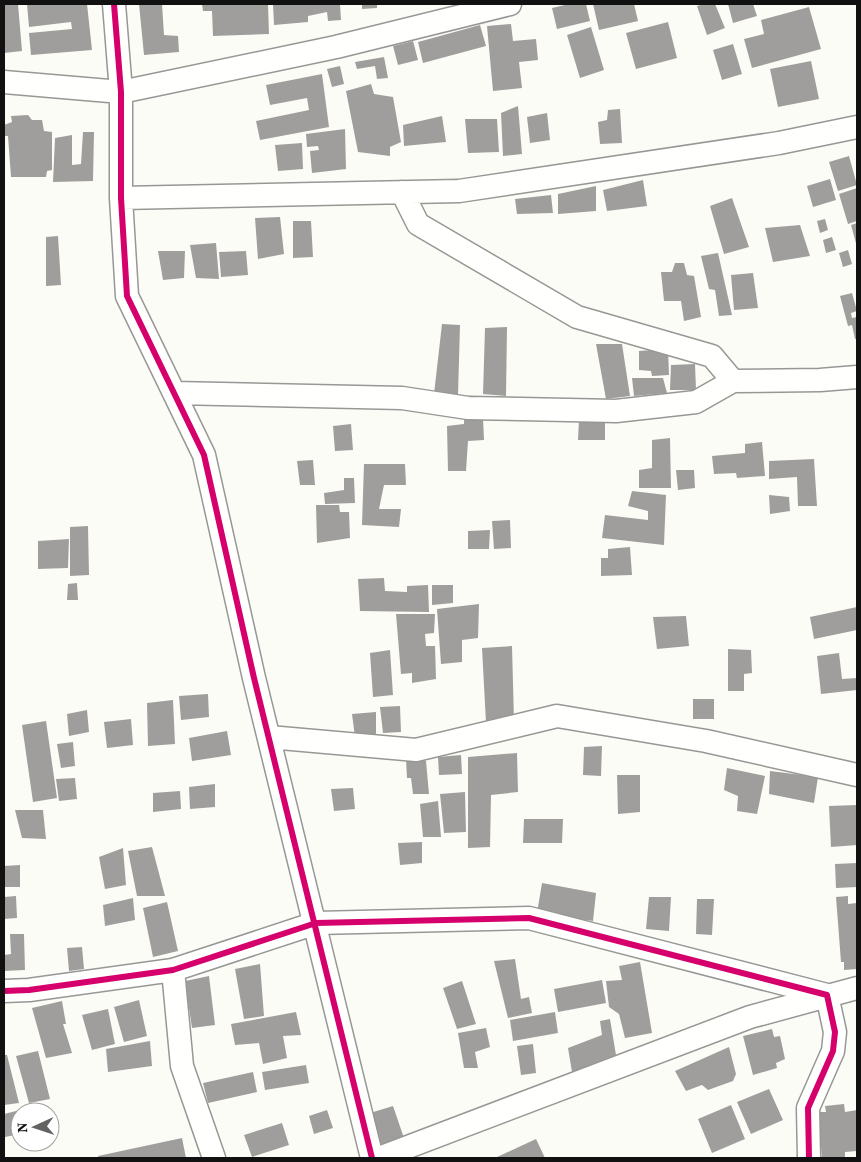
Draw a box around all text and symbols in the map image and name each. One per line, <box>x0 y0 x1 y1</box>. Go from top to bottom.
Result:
north arrow <box>10 1102 60 1152</box>
text: N <box>12 1122 32 1133</box>

